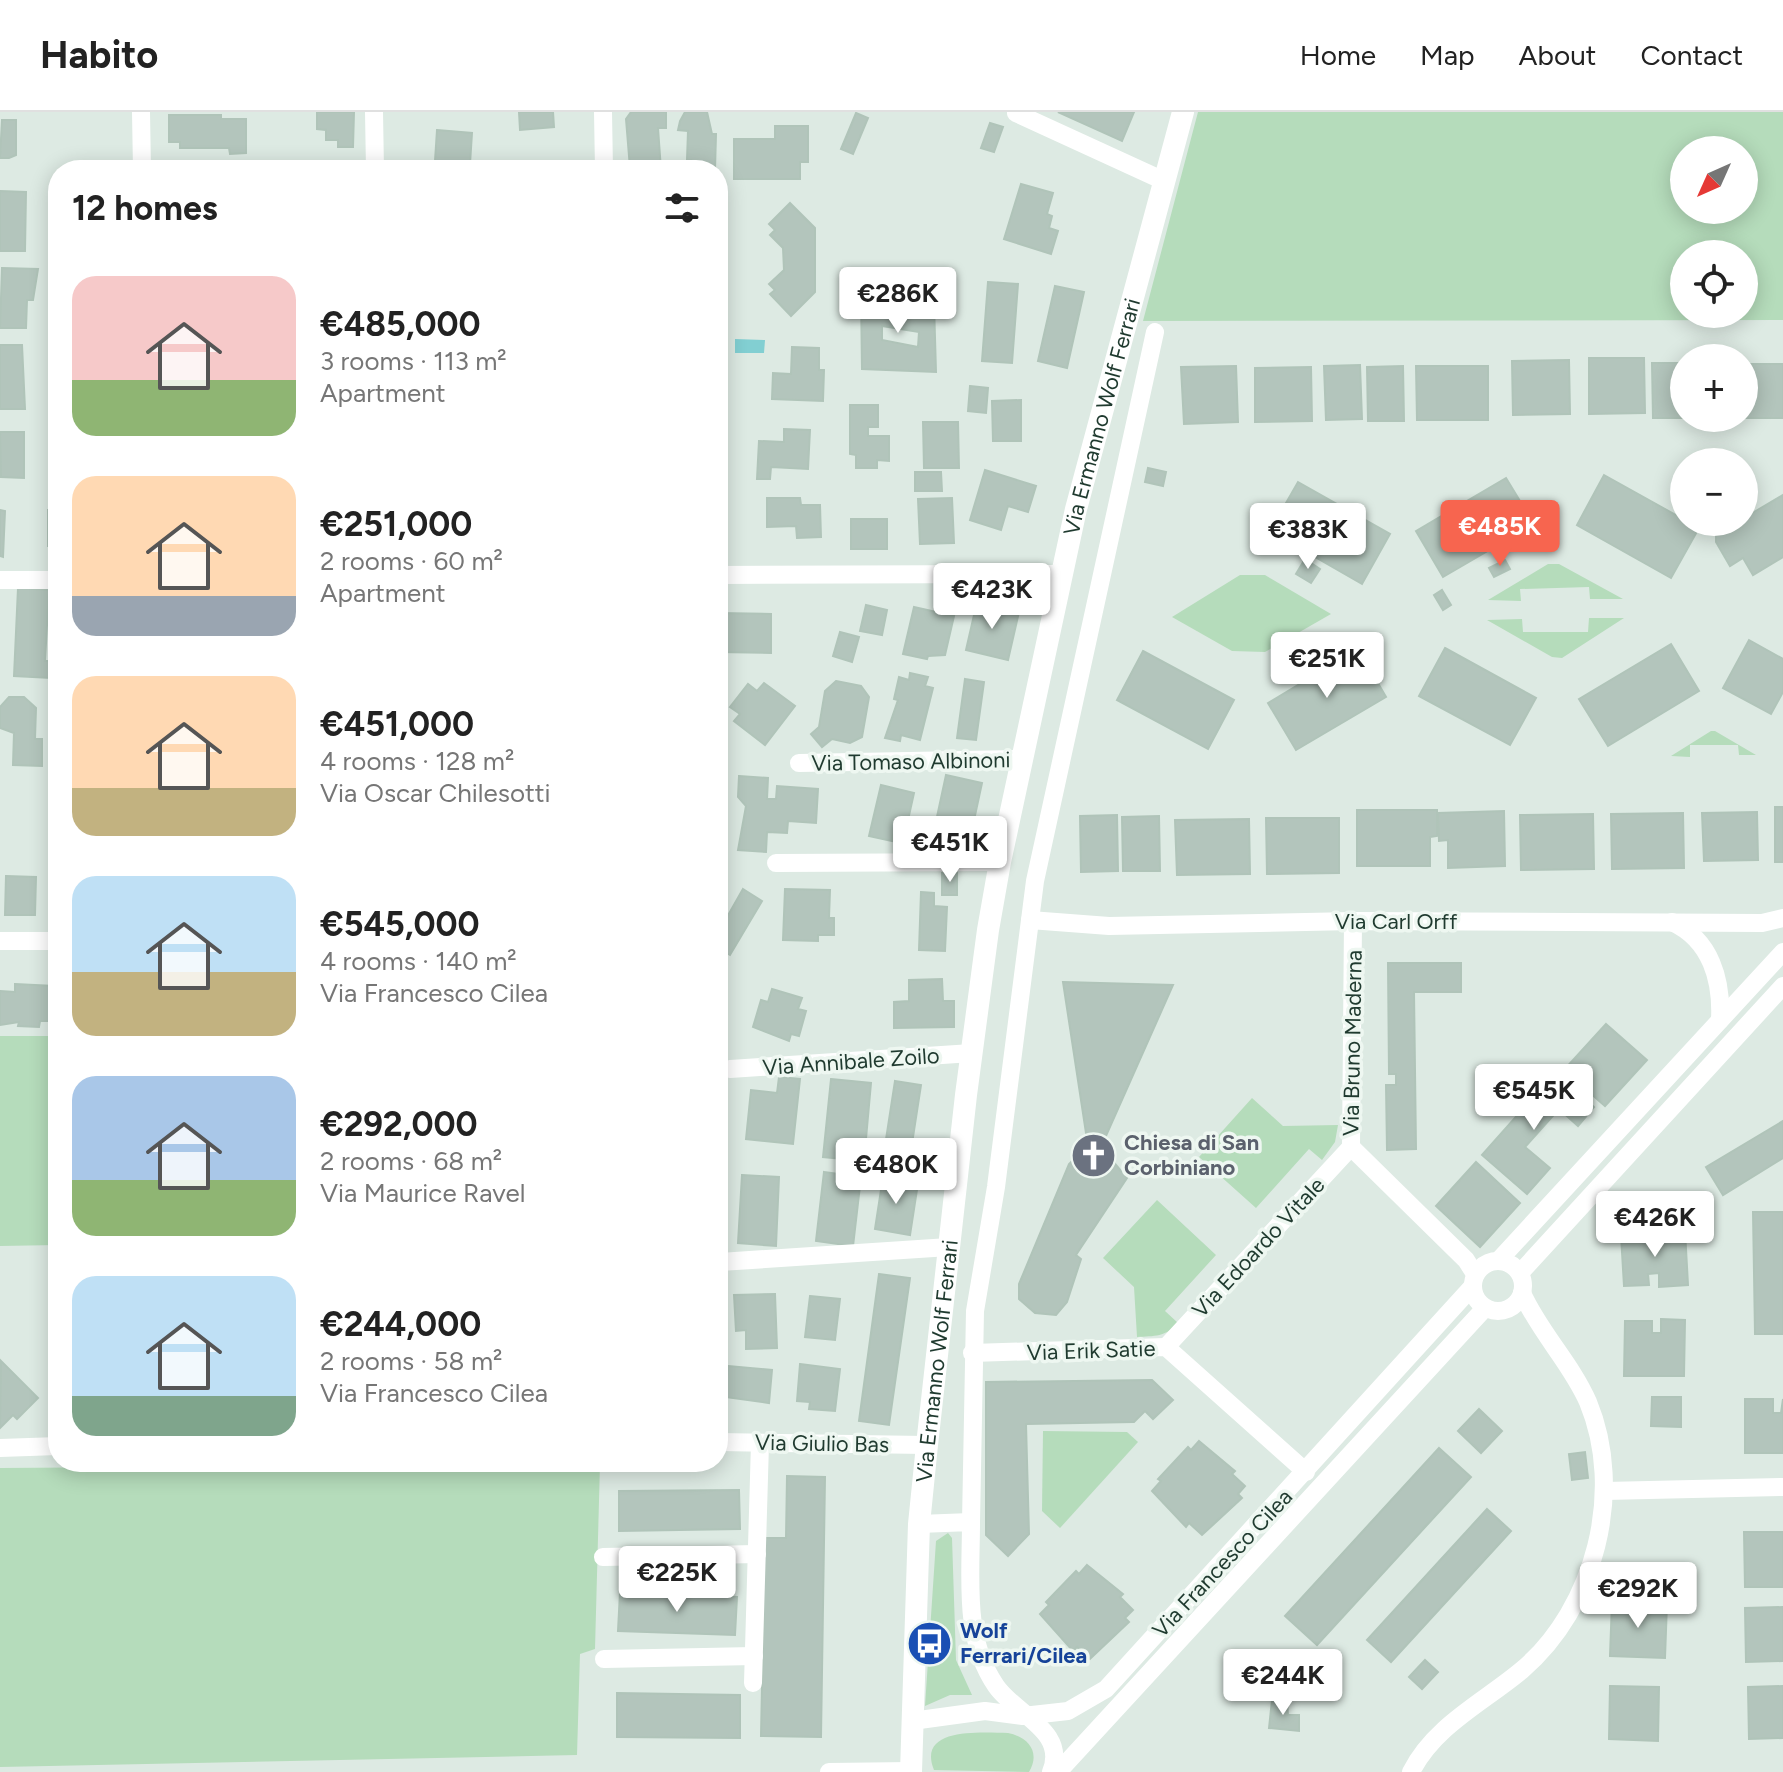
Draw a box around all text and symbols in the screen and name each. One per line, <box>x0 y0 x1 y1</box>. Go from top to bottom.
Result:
text: Habito <box>40 32 158 78</box>
text: Home <box>1300 38 1376 72</box>
text: Map <box>1420 38 1475 72</box>
text: About <box>1519 38 1596 72</box>
text: Contact <box>1640 38 1743 72</box>
north arrow <box>1670 136 1758 224</box>
map controls <box>1670 136 1758 536</box>
icon: filters <box>660 186 704 230</box>
text: 12 homes <box>72 188 218 229</box>
button: locate <box>1670 240 1758 328</box>
pin: €286K <box>842 267 954 335</box>
text: €286K <box>857 277 939 309</box>
street label: Via Ermanno Wolf Ferrari <box>1058 295 1146 538</box>
text: €485,000 <box>320 304 481 345</box>
icon: home <box>136 308 232 404</box>
button: + <box>1670 344 1758 432</box>
text: 3 rooms · 113 m² <box>320 345 507 377</box>
text: Apartment <box>320 377 446 409</box>
button: − <box>1670 448 1758 536</box>
pin: €485K <box>1444 500 1556 568</box>
pin: €383K <box>1252 503 1364 571</box>
text: €251,000 <box>320 504 472 545</box>
icon: home <box>136 508 232 604</box>
text: €485K <box>1459 510 1541 542</box>
text: €383K <box>1268 513 1348 545</box>
text: 2 rooms · 60 m² <box>320 545 503 577</box>
pin: €423K <box>936 563 1048 631</box>
text: €423K <box>951 573 1033 605</box>
text: Apartment <box>320 577 446 609</box>
pin: €251K <box>1271 632 1383 700</box>
text: €251K <box>1289 642 1365 674</box>
text: €451,000 <box>320 704 474 745</box>
icon: home <box>136 708 232 804</box>
text: 4 rooms · 128 m² <box>320 745 514 777</box>
street label: Via Tomaso Albinoni <box>811 746 1011 777</box>
text: Via Oscar Chilesotti <box>320 777 551 809</box>
pin: €451K <box>894 816 1006 884</box>
text: €451K <box>911 826 989 858</box>
text: €545,000 <box>320 904 480 945</box>
icon: home <box>136 908 232 1004</box>
street label: Via Carl Orff <box>1335 908 1458 935</box>
text: 4 rooms · 140 m² <box>320 945 517 977</box>
street label: Via Bruno Maderna <box>1337 950 1368 1136</box>
text: Via Francesco Cilea <box>320 977 548 1009</box>
street label: Via Annibale Zoilo <box>762 1042 941 1081</box>
pin: €545K <box>1478 1064 1590 1132</box>
text: €545K <box>1493 1074 1575 1106</box>
text: €292,000 <box>320 1104 478 1145</box>
icon: home <box>136 1108 232 1204</box>
place label: Chiesa di San Corbiniano <box>1124 1129 1259 1181</box>
church icon: Chiesa di San Corbiniano <box>1069 1131 1117 1179</box>
pin: €480K <box>840 1138 952 1206</box>
text: 2 rooms · 68 m² <box>320 1145 502 1177</box>
text: €480K <box>854 1148 938 1180</box>
street label: Via Edoardo Vitale <box>1186 1172 1330 1323</box>
text: Via Maurice Ravel <box>320 1177 525 1209</box>
pin: €426K <box>1599 1191 1711 1259</box>
text: €426K <box>1614 1201 1696 1233</box>
street label: Via Ermanno Wolf Ferrari <box>910 1238 964 1484</box>
text: €244,000 <box>320 1304 481 1345</box>
icon: home <box>136 1308 232 1404</box>
street label: Via Erik Satie <box>1026 1335 1156 1366</box>
text: 2 rooms · 58 m² <box>320 1345 502 1377</box>
text: Via Francesco Cilea <box>320 1377 548 1409</box>
street label: Via Giulio Bas <box>755 1429 889 1458</box>
street label: Via Francesco Cilea <box>1147 1484 1298 1643</box>
pin: €225K <box>621 1546 733 1614</box>
text: €225K <box>637 1556 717 1588</box>
pin: €292K <box>1582 1562 1694 1630</box>
text: €292K <box>1598 1572 1678 1604</box>
place label: Wolf Ferrari/Cilea <box>960 1617 1087 1669</box>
bus stop icon: Wolf Ferrari/Cilea <box>905 1619 953 1667</box>
pin: €244K <box>1227 1649 1339 1717</box>
text: €244K <box>1241 1659 1325 1691</box>

